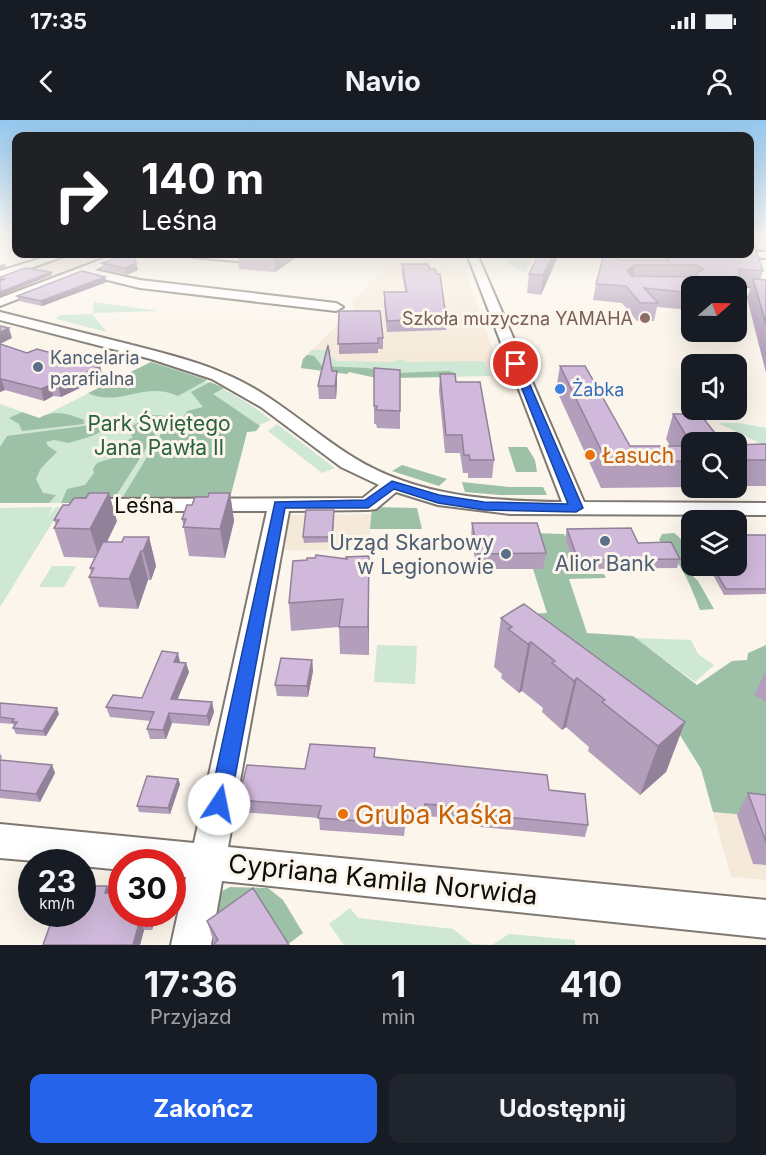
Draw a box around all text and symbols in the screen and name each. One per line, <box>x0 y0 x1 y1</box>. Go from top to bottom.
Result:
text: 17:35 <box>30 8 87 34</box>
icon: back <box>30 65 63 98</box>
text: Navio <box>345 65 421 98</box>
icon: person <box>703 65 736 98</box>
text: 140 m <box>141 153 264 204</box>
icon: right <box>42 156 120 234</box>
text: Leśna <box>141 204 217 237</box>
north arrow <box>681 276 747 342</box>
map controls <box>681 276 747 576</box>
place label: Szkoła muzyczna YAMAHA <box>402 308 633 329</box>
marker: Szkoła muzyczna YAMAHA <box>638 311 652 325</box>
pin <box>490 338 541 389</box>
place label: Kancelaria parafialna <box>50 347 140 389</box>
icon: arrive <box>499 347 532 380</box>
button: sound <box>681 354 747 420</box>
marker: Kancelaria parafialna <box>31 360 45 374</box>
place label: Żabka <box>572 378 624 400</box>
marker: Żabka <box>553 382 567 396</box>
park label: Park Świętego Jana Pawła II <box>87 410 231 460</box>
button: search <box>681 432 747 498</box>
place label: Łasuch <box>602 443 674 468</box>
marker: Łasuch <box>583 448 597 462</box>
street label: Leśna <box>114 493 174 518</box>
button: layers <box>681 510 747 576</box>
place label: Urząd Skarbowy w Legionowie <box>329 530 494 579</box>
marker: Alior Bank <box>598 534 612 548</box>
marker: Urząd Skarbowy w Legionowie <box>499 547 513 561</box>
place label: Alior Bank <box>555 551 656 576</box>
position arrow <box>187 772 251 836</box>
place label: Gruba Kaśka <box>355 799 512 830</box>
marker: Gruba Kaśka <box>336 807 350 821</box>
street label: Cypriana Kamila Norwida <box>227 847 539 911</box>
speed limit sign: 30 <box>108 849 186 927</box>
text: 23 <box>38 863 76 899</box>
text: km/h <box>39 894 75 913</box>
text: 17:36 <box>144 962 238 1006</box>
text: 1 <box>391 962 406 1006</box>
text: 410 <box>559 962 622 1006</box>
text: Przyjazd <box>150 1005 232 1029</box>
text: min <box>381 1005 416 1029</box>
text: m <box>582 1005 600 1029</box>
button: Zakończ <box>30 1074 377 1143</box>
button: Udostępnij <box>389 1074 736 1143</box>

